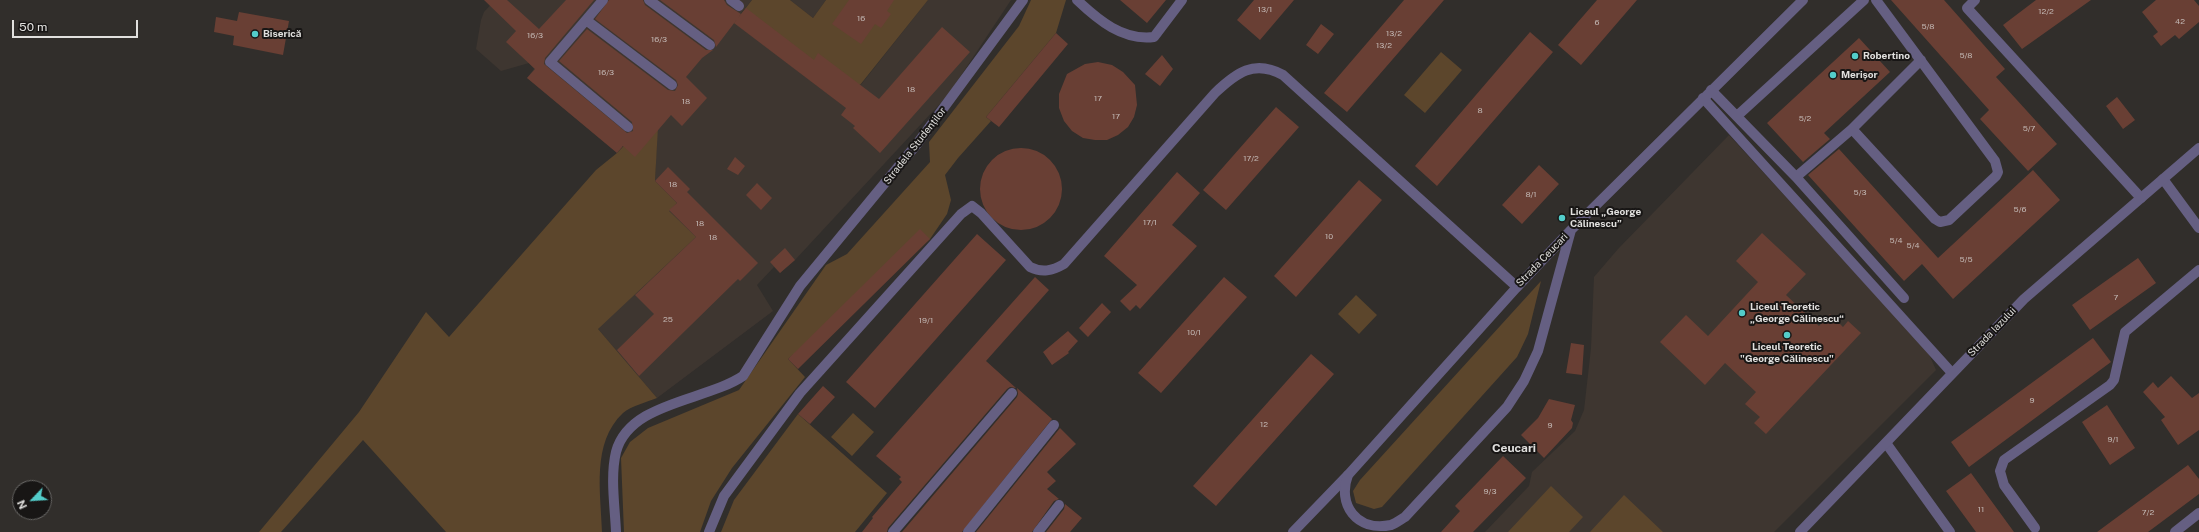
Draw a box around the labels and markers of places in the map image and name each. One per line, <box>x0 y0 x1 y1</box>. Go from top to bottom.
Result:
place label: Biserică <box>263 28 301 40</box>
marker: Biserică <box>250 29 260 39</box>
place label: Robertino <box>1863 50 1910 62</box>
marker: Robertino <box>1850 51 1860 61</box>
place label: Merișor <box>1841 69 1878 81</box>
marker: Merișor <box>1828 70 1838 80</box>
place label: Liceul „George Călinescu” <box>1570 206 1641 230</box>
marker: Liceul „George Călinescu” <box>1557 213 1567 223</box>
place label: Liceul Teoretic „George Călinescu“ <box>1750 301 1844 324</box>
marker: Liceul Teoretic „George Călinescu“ <box>1737 308 1747 318</box>
marker: Liceul Teoretic "George Călinescu" <box>1782 330 1792 340</box>
place label: Liceul Teoretic "George Călinescu" <box>1740 341 1834 364</box>

